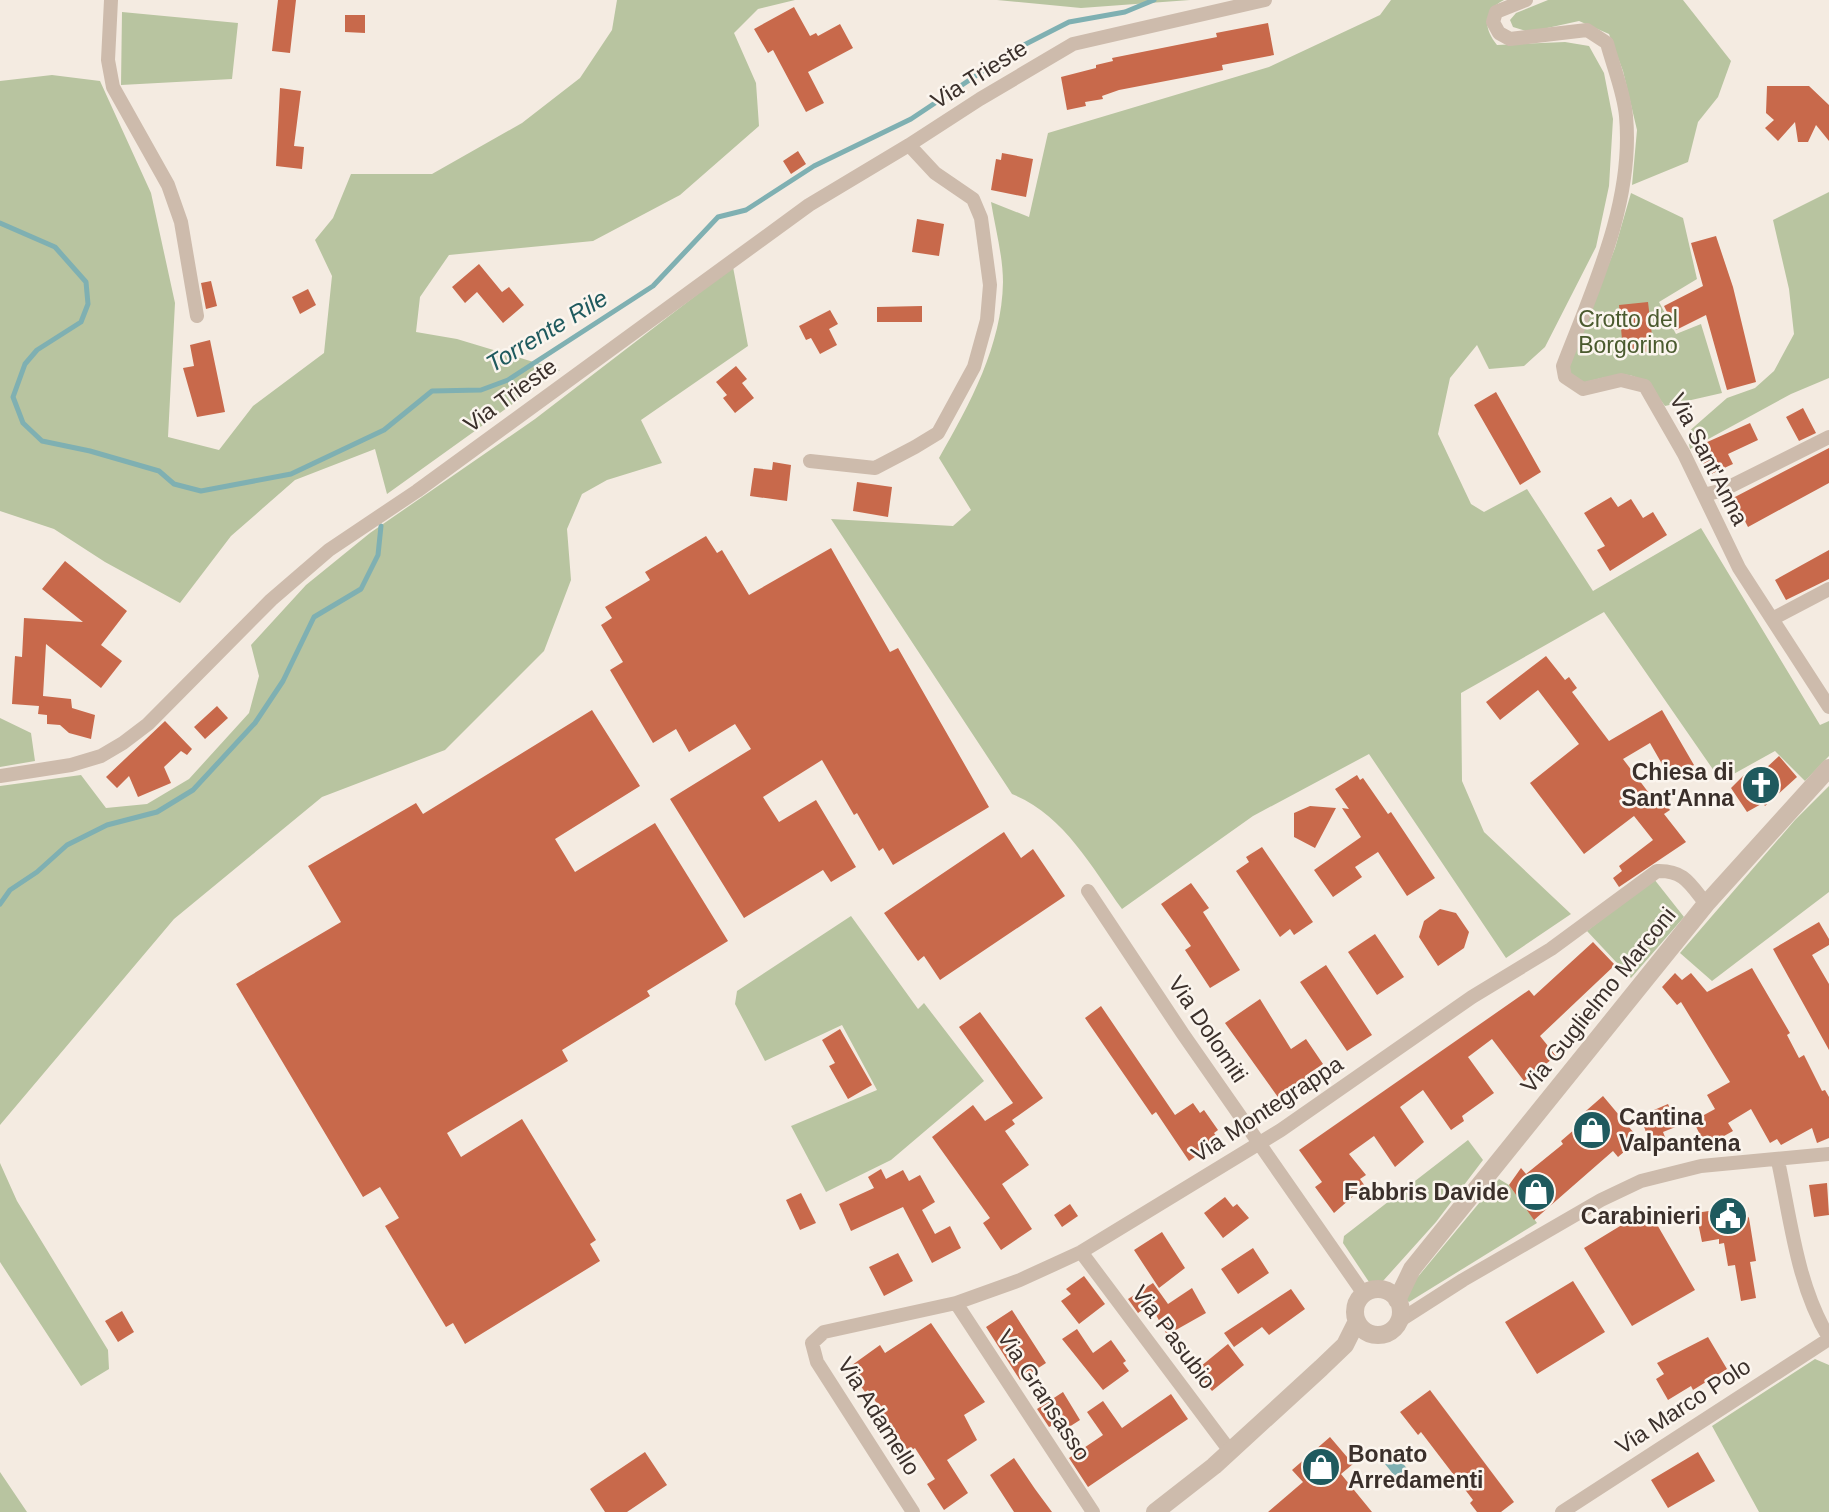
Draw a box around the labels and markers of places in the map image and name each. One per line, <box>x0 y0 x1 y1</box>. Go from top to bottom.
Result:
place label: Chiesa di Sant'Anna <box>1621 759 1734 811</box>
church icon: Chiesa di Sant'Anna <box>1740 764 1782 806</box>
place label: Cantina Valpantena <box>1619 1104 1741 1156</box>
shop icon: Cantina Valpantena <box>1571 1109 1613 1151</box>
shop icon: Fabbris Davide <box>1515 1171 1557 1213</box>
place label: Fabbris Davide <box>1344 1179 1509 1205</box>
public building icon: Carabinieri <box>1707 1195 1749 1237</box>
place label: Carabinieri <box>1581 1203 1701 1229</box>
place label: Bonato Arredamenti <box>1348 1441 1483 1493</box>
shop icon: Bonato Arredamenti <box>1300 1446 1342 1488</box>

